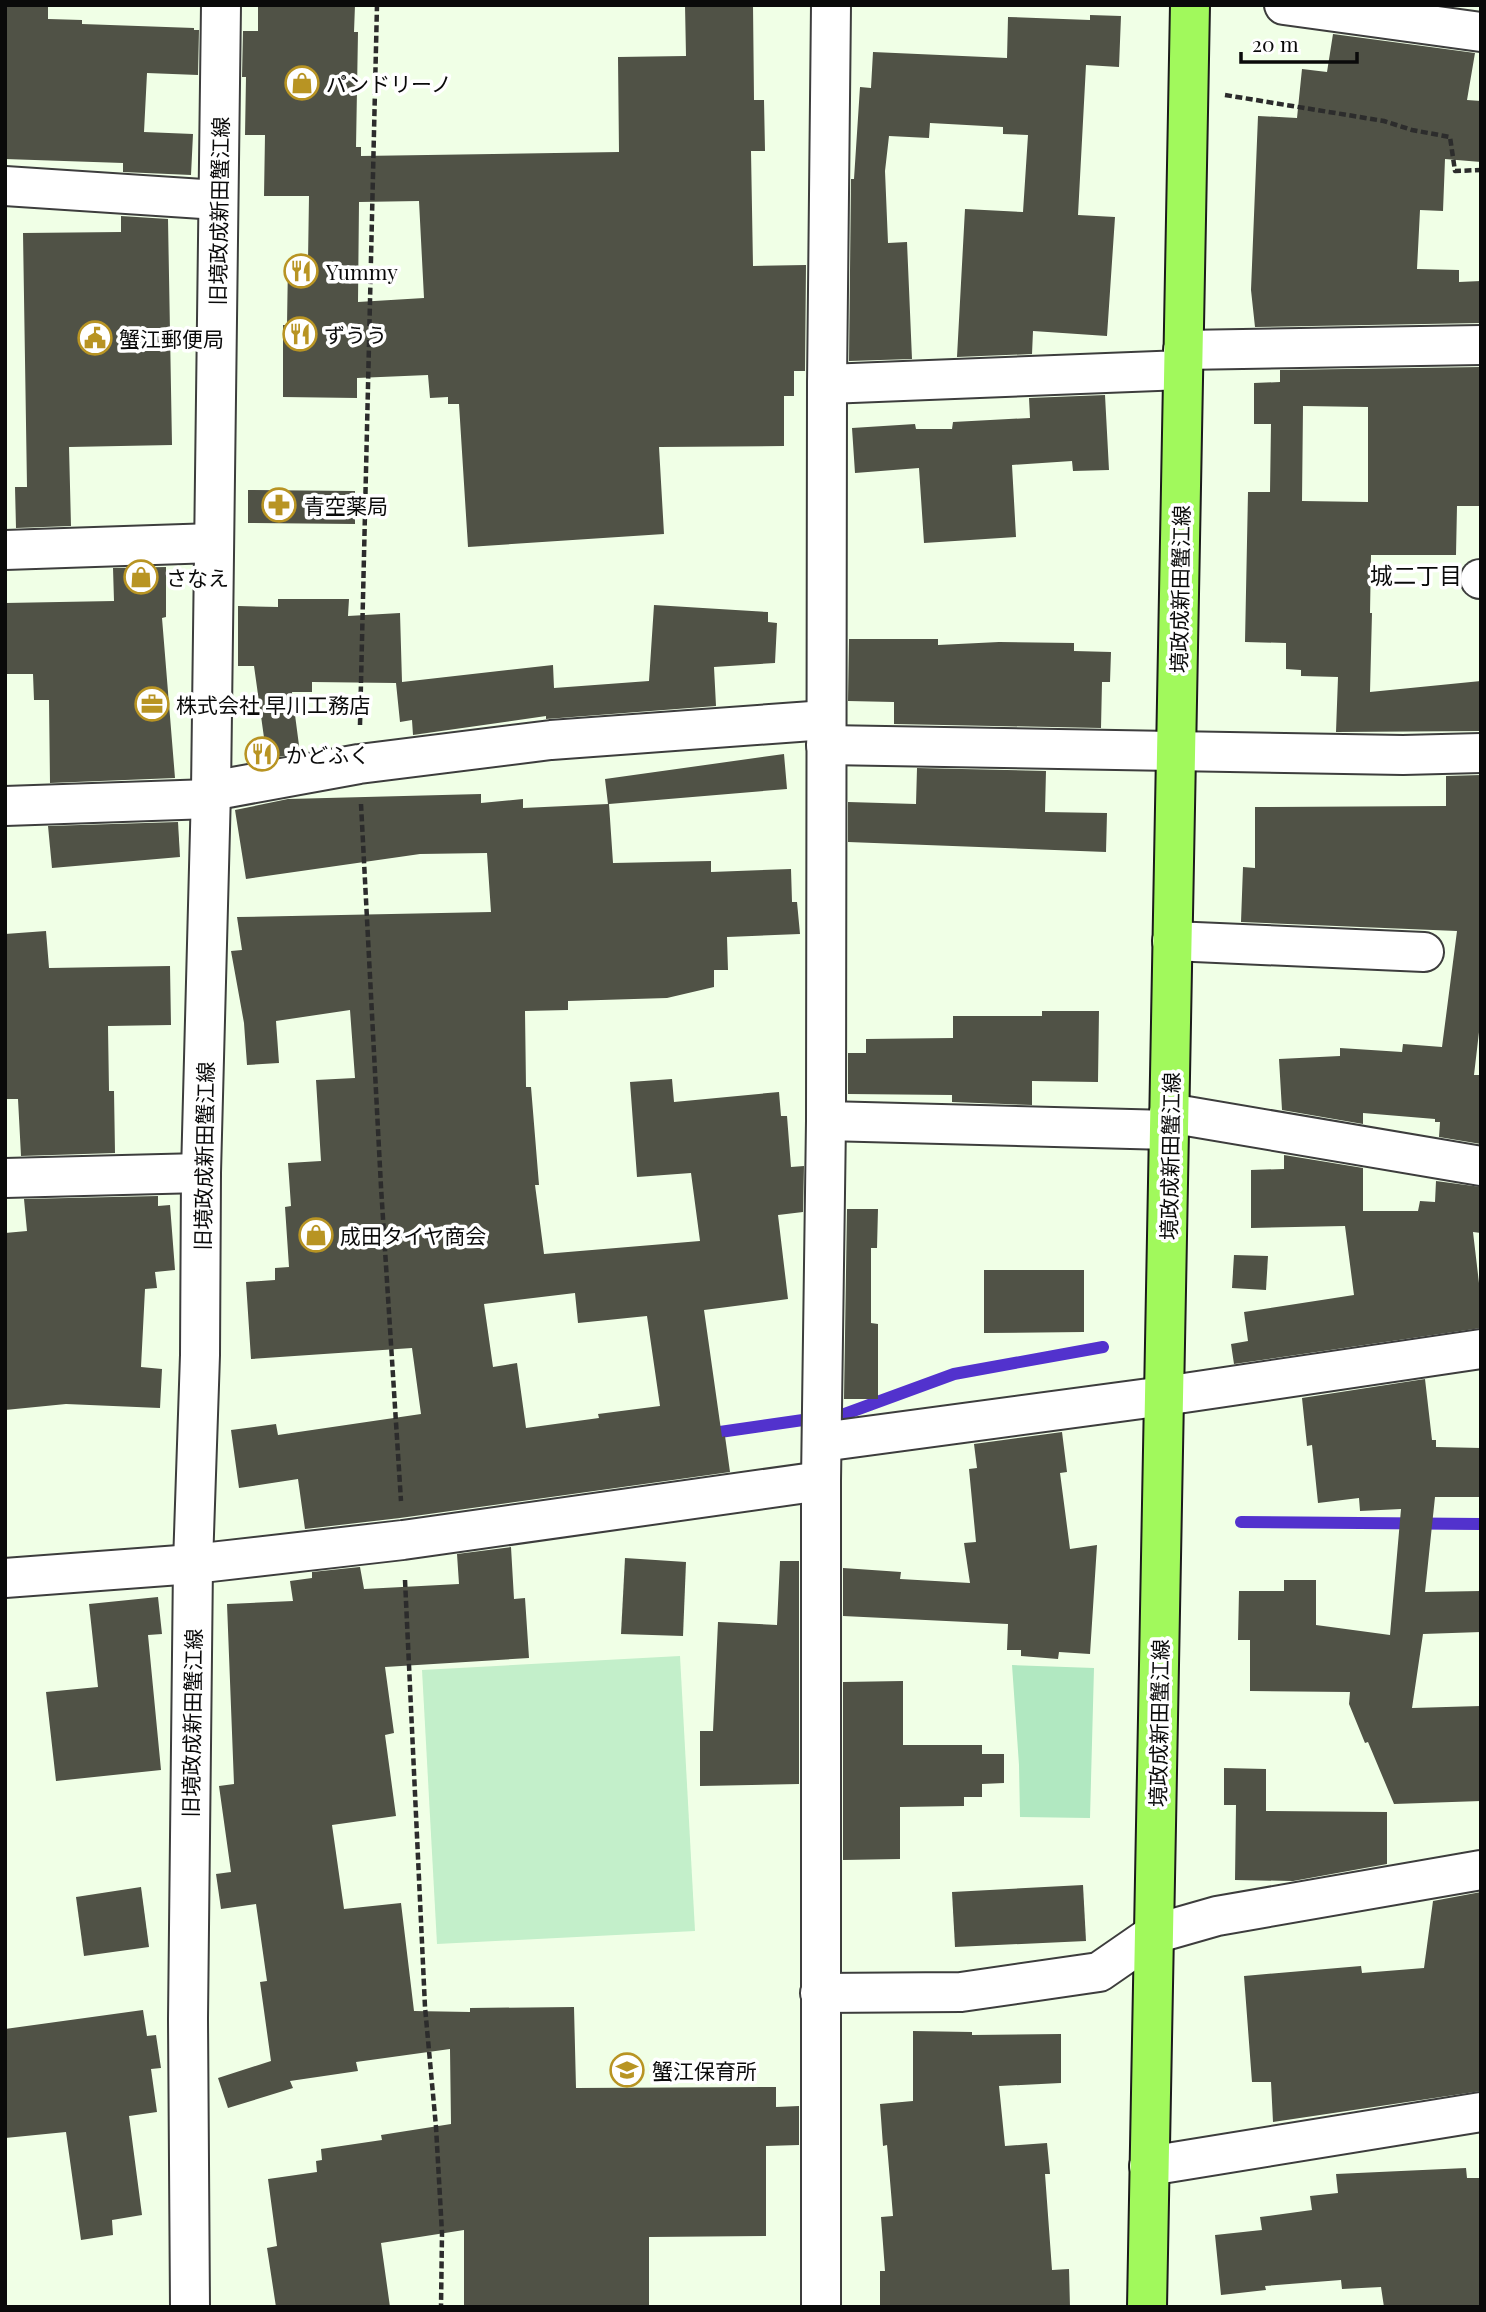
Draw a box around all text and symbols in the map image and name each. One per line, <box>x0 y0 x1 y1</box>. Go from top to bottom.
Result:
scale bar <box>1241 21 1356 65</box>
text: 20 m <box>1252 29 1299 57</box>
shop icon: パンドリーノ <box>283 64 321 102</box>
place label: パンドリーノ <box>326 69 452 97</box>
street label: 旧境政成新田蟹江線 <box>202 116 234 306</box>
restaurant icon: Yummy <box>282 252 320 290</box>
place label: Yummy <box>325 257 398 285</box>
restaurant icon: ずうう <box>281 315 319 353</box>
public building icon: 蟹江郵便局 <box>76 319 114 357</box>
place label: ずうう <box>324 320 387 348</box>
place label: 蟹江郵便局 <box>119 324 224 352</box>
pharmacy icon: 青空薬局 <box>260 486 298 524</box>
place label: 青空薬局 <box>304 491 388 519</box>
street label: 境政成新田蟹江線 <box>1164 505 1194 673</box>
shop icon: さなえ <box>122 558 160 596</box>
district label: 城二丁目 <box>1370 559 1462 590</box>
place label: さなえ <box>166 563 229 591</box>
office icon: 株式会社 早川工務店 <box>133 685 171 723</box>
place label: 株式会社 早川工務店 <box>176 690 370 718</box>
restaurant icon: かどふく <box>243 735 281 773</box>
place label: かどふく <box>286 740 370 768</box>
street label: 旧境政成新田蟹江線 <box>187 1061 219 1251</box>
street label: 境政成新田蟹江線 <box>1154 1072 1184 1240</box>
shop icon: 成田タイヤ商会 <box>297 1216 335 1254</box>
place label: 成田タイヤ商会 <box>340 1221 486 1249</box>
street label: 旧境政成新田蟹江線 <box>175 1628 207 1818</box>
street label: 境政成新田蟹江線 <box>1143 1639 1173 1807</box>
school or university icon: 蟹江保育所 <box>608 2051 646 2089</box>
place label: 蟹江保育所 <box>652 2056 757 2084</box>

